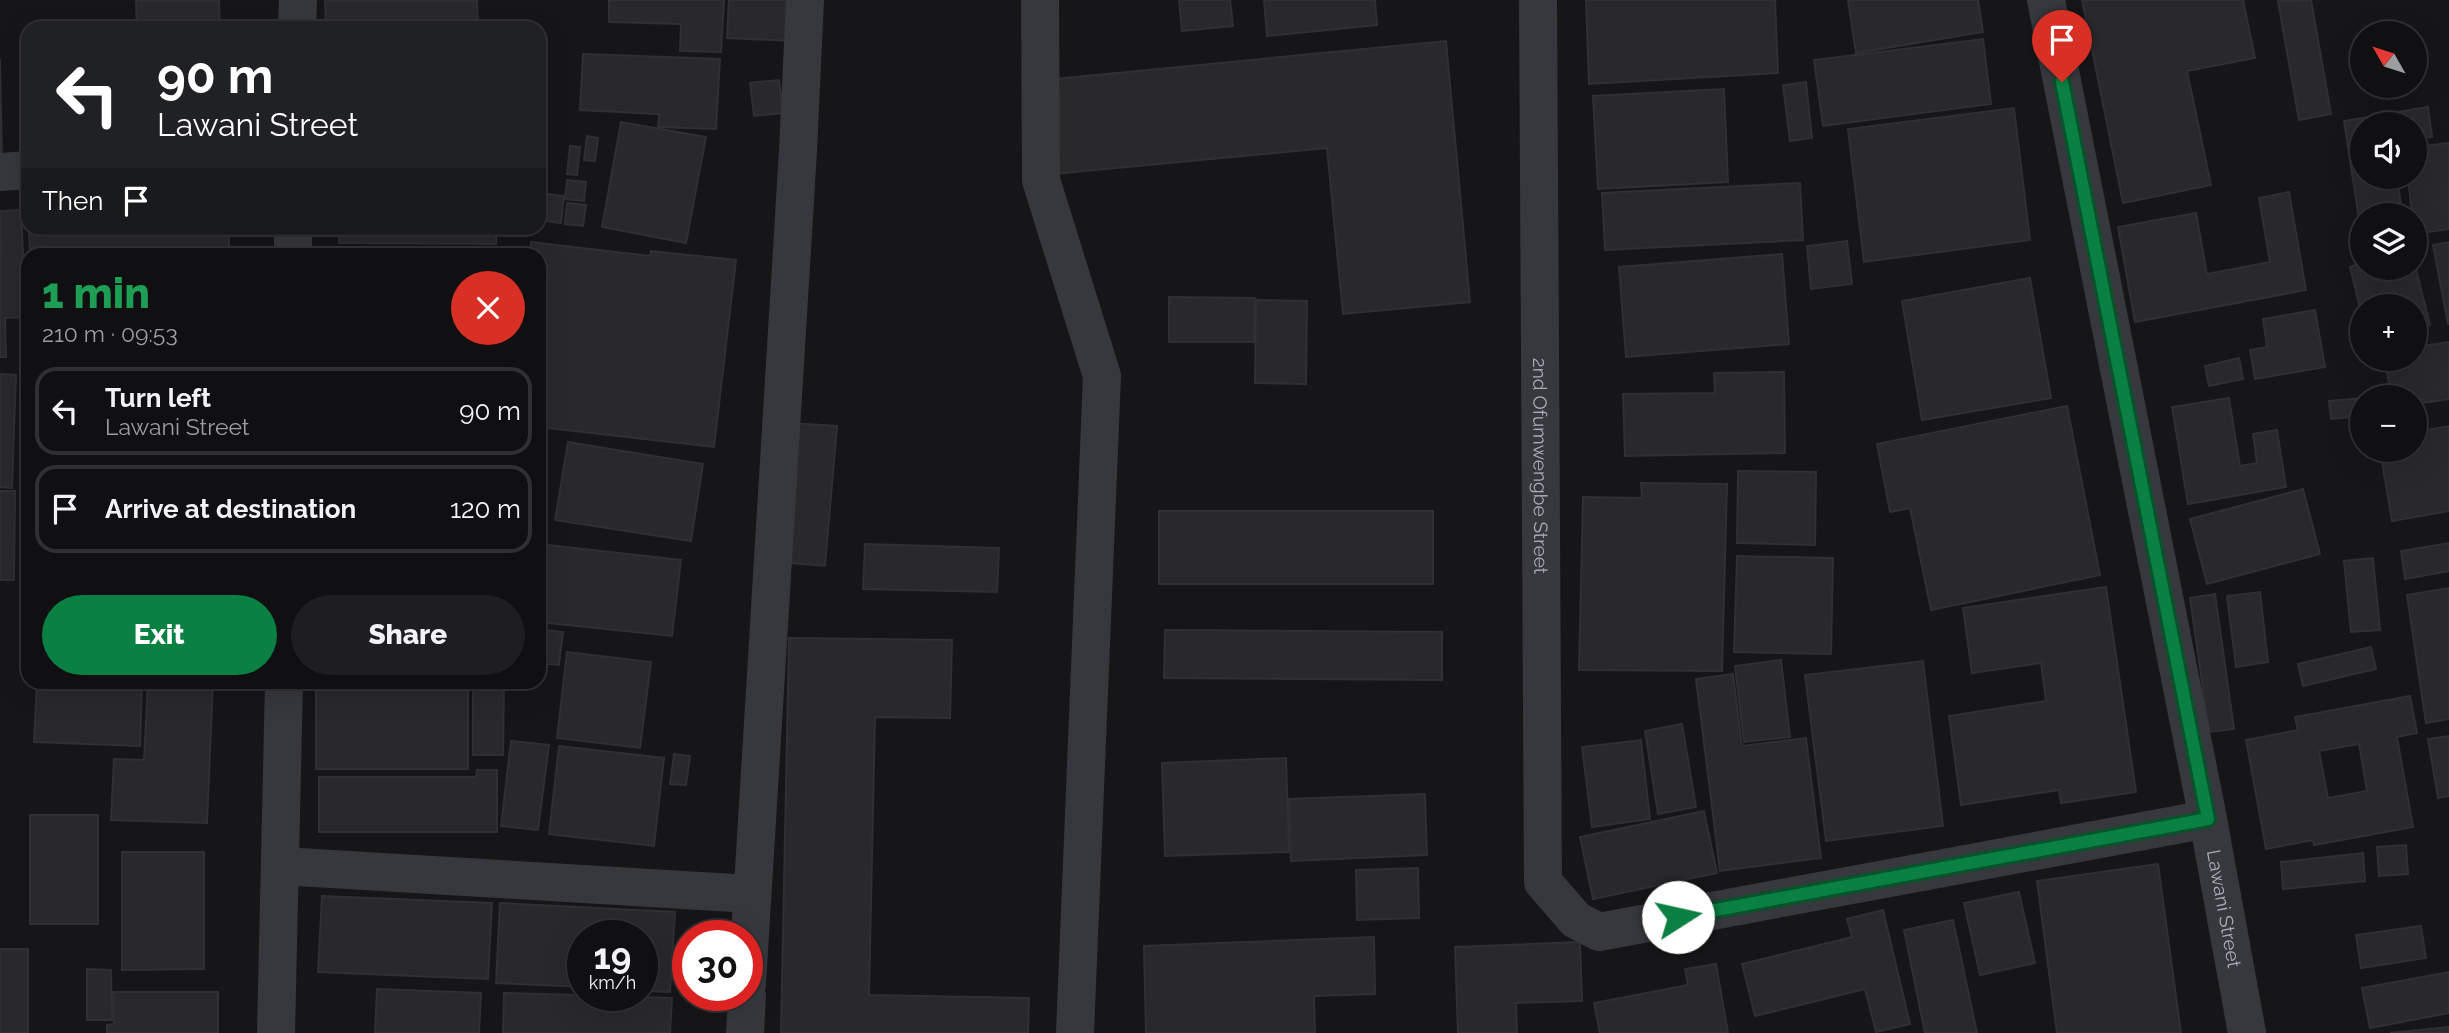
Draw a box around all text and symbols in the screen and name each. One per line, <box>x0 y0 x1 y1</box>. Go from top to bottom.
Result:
pin <box>2032 10 2092 82</box>
icon: arrive <box>2043 21 2081 59</box>
north arrow <box>2350 21 2427 98</box>
map controls <box>2350 21 2427 462</box>
text: 90 m <box>157 47 273 104</box>
icon: left <box>42 49 133 140</box>
text: Lawani Street <box>157 106 358 143</box>
button: sound <box>2350 112 2427 189</box>
icon: arrive <box>117 182 155 220</box>
text: Then <box>42 186 103 216</box>
button: layers <box>2350 203 2427 280</box>
text: 1 min <box>42 269 150 318</box>
button: close <box>451 271 525 345</box>
button: + <box>2350 294 2427 371</box>
text: 210 m · 09:53 <box>42 320 178 347</box>
street label: 2nd Ofumwengbe Street <box>1529 358 1552 575</box>
text: Turn left <box>105 383 211 413</box>
button: − <box>2350 385 2427 462</box>
icon: left <box>46 392 84 430</box>
text: 90 m <box>459 396 521 426</box>
text: Lawani Street <box>105 413 250 440</box>
icon: arrive <box>46 490 84 528</box>
text: Arrive at destination <box>105 494 356 524</box>
text: 120 m <box>450 494 521 524</box>
button: Exit <box>42 595 277 675</box>
button: Share <box>291 595 525 675</box>
street label: Lawani Street <box>2203 848 2246 970</box>
position arrow <box>1641 880 1715 954</box>
speed limit sign: 30 <box>672 920 763 1011</box>
text: 19 <box>594 936 631 977</box>
text: km/h <box>589 972 636 993</box>

